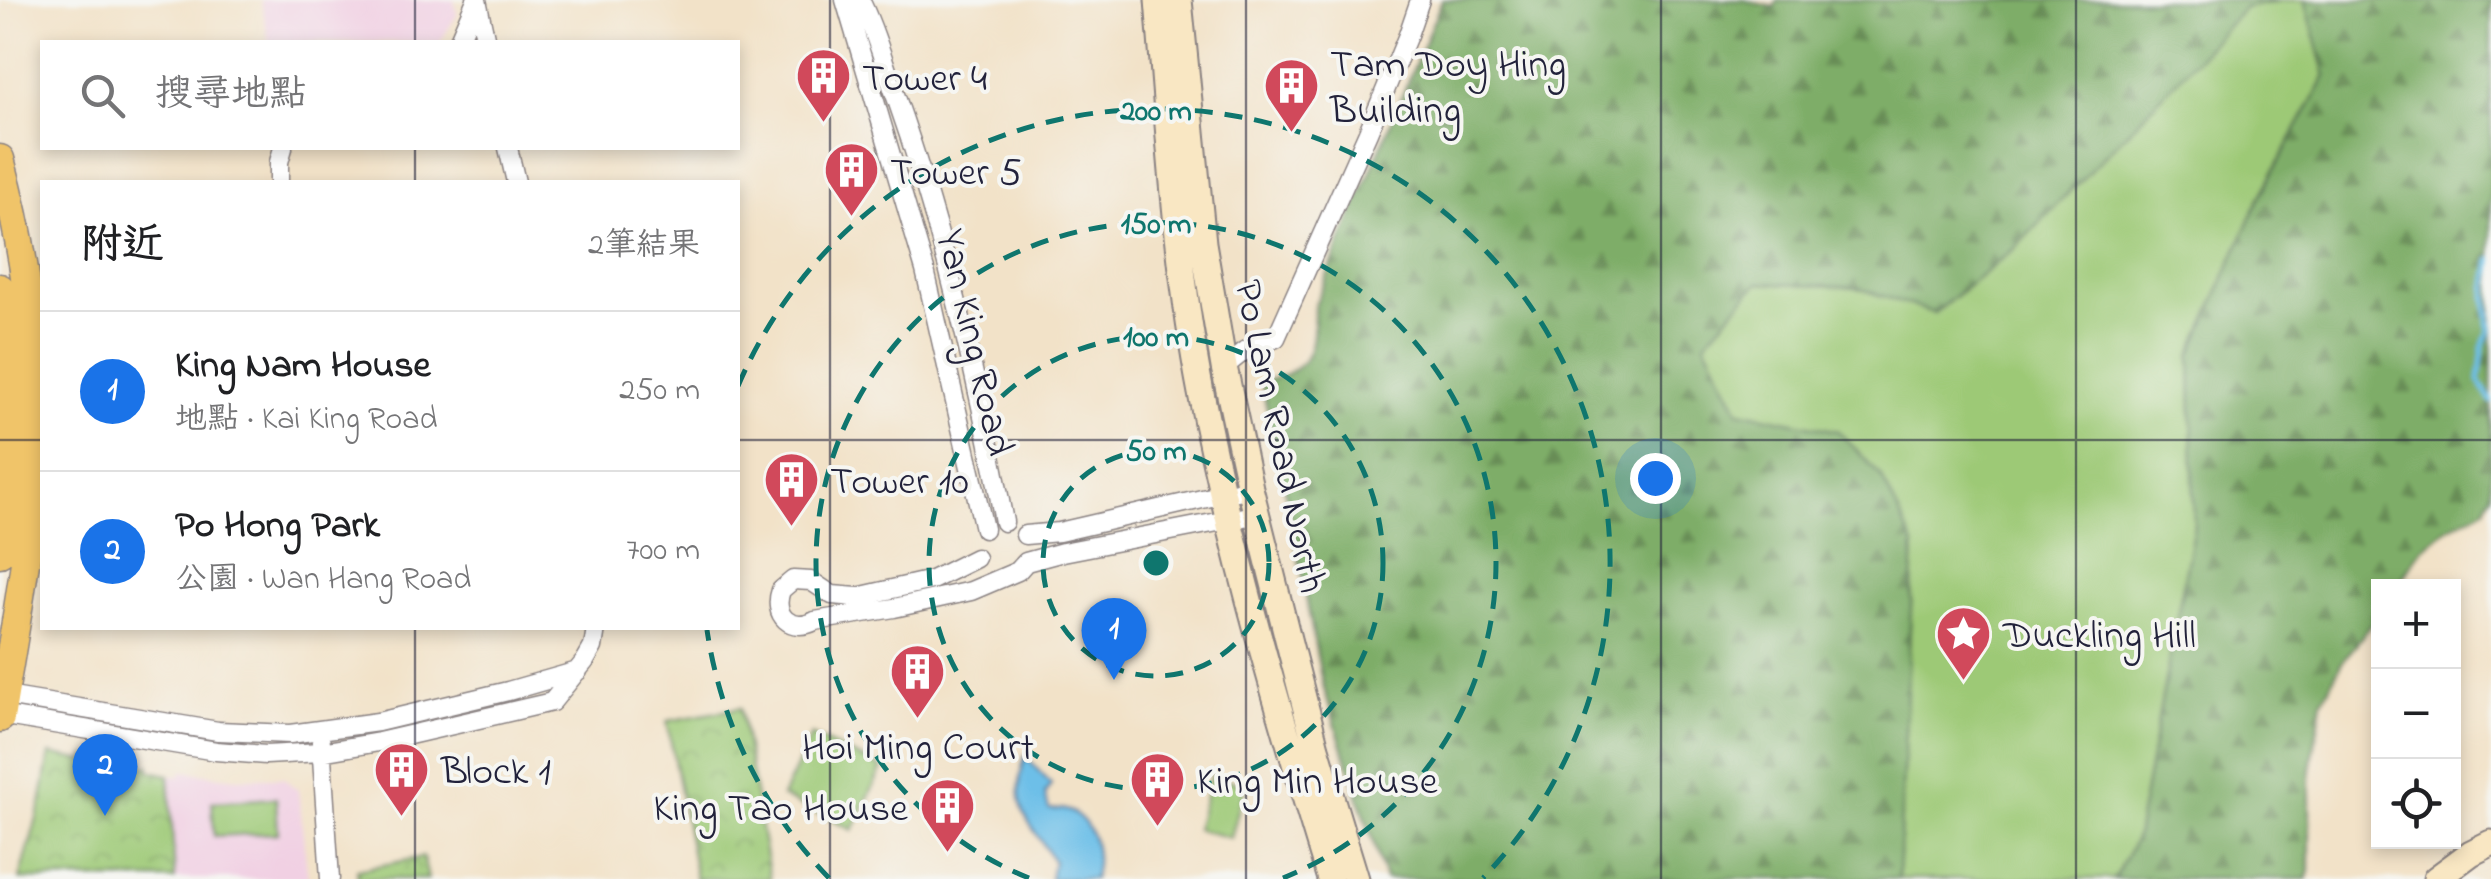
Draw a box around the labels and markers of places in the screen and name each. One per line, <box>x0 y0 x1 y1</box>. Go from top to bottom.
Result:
place label: Tam Doy Hing Building <box>1329 37 1566 142</box>
building icon: Tower 4 <box>793 46 853 125</box>
place label: Tower 4 <box>862 51 987 110</box>
building icon: Tam Doy Hing Building <box>1261 55 1321 134</box>
building icon: Tower 5 <box>821 140 881 219</box>
place label: Tower 5 <box>890 145 1022 204</box>
building icon: Tower 10 <box>761 449 821 528</box>
place label: Tower 10 <box>830 454 969 513</box>
centre of rings <box>1138 545 1174 581</box>
pin: 1 <box>1082 598 1146 680</box>
place icon: Duckling Hill <box>1934 603 1994 682</box>
place label: Duckling Hill <box>2002 608 2196 667</box>
building icon: Hoi Ming Court <box>888 641 948 720</box>
place label: Hoi Ming Court <box>802 720 1034 779</box>
pin: 2 <box>72 734 138 816</box>
building icon: Block 1 <box>372 739 432 818</box>
place label: Block 1 <box>440 744 551 803</box>
building icon: King Min House <box>1128 749 1188 828</box>
place label: King Min House <box>1197 754 1438 813</box>
building icon: King Tao House <box>917 776 977 855</box>
place label: King Tao House <box>653 781 908 840</box>

